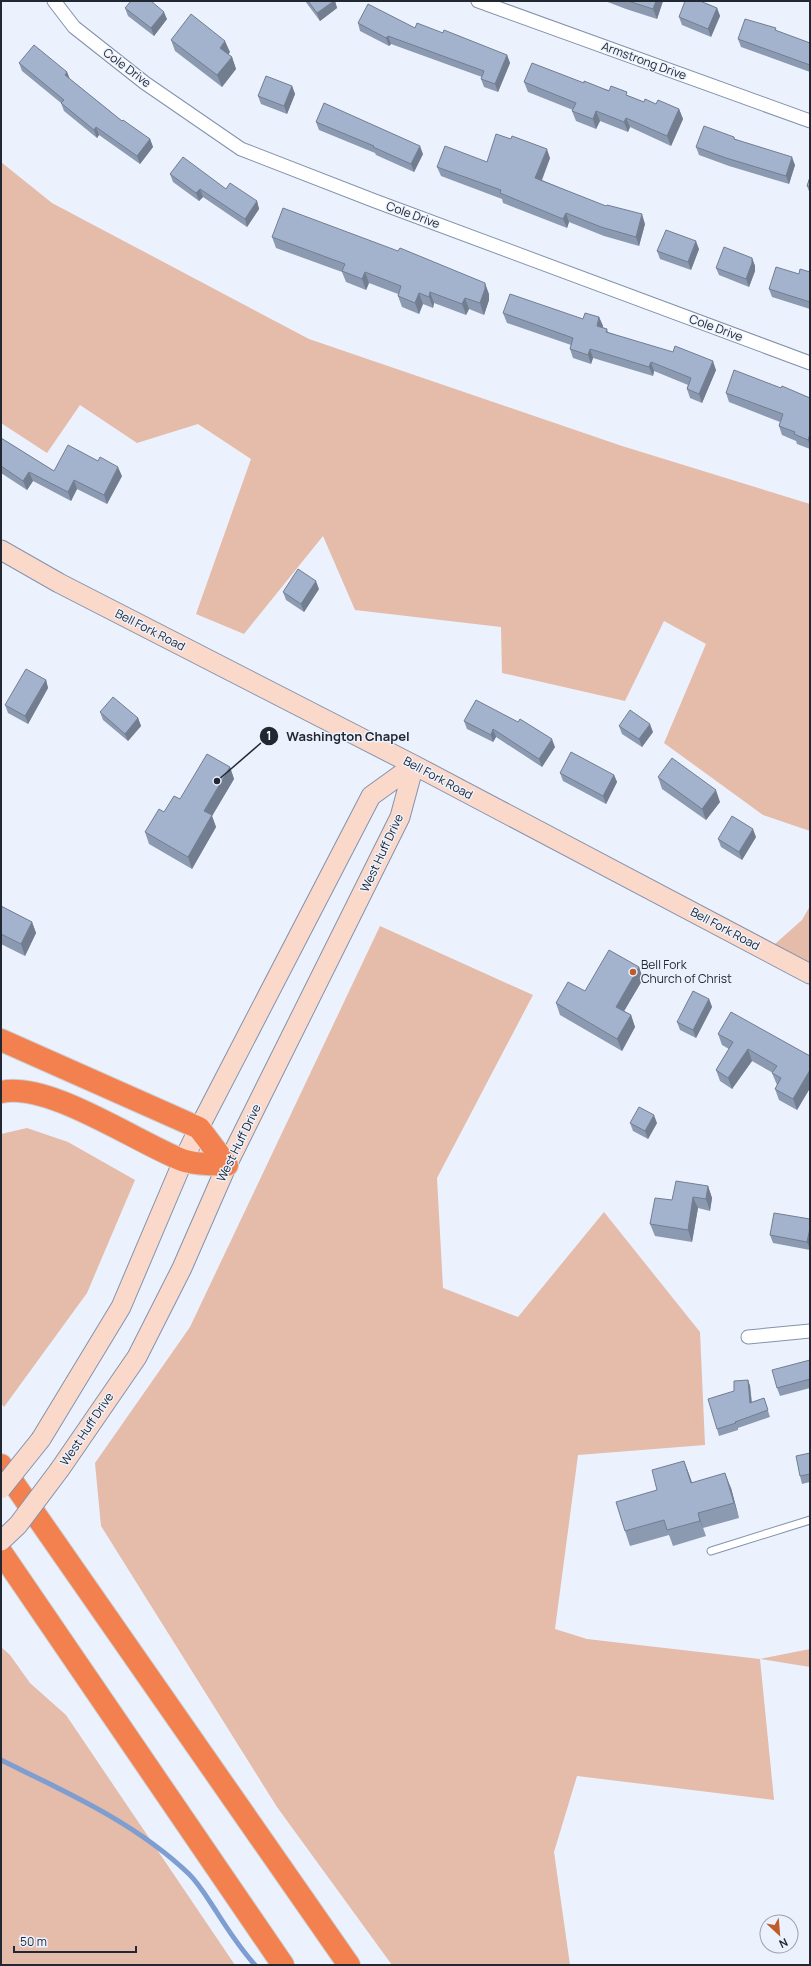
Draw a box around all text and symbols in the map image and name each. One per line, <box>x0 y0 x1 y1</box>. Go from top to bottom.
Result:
street label: Armstrong Drive <box>599 37 689 84</box>
street label: Cole Drive <box>100 44 155 91</box>
street label: Cole Drive <box>384 197 442 232</box>
street label: Cole Drive <box>687 310 745 345</box>
street label: Bell Fork Road <box>112 605 188 654</box>
callout: Washington Chapel <box>259 723 418 748</box>
text: 1 <box>266 727 272 744</box>
text: Washington Chapel <box>286 727 410 745</box>
street label: Bell Fork Road <box>400 752 476 803</box>
street label: West Huff Drive <box>356 811 407 895</box>
street label: Bell Fork Road <box>687 903 763 954</box>
place label: Bell Fork Church of Christ <box>641 956 732 987</box>
marker: Bell Fork Church of Christ <box>628 967 638 977</box>
street label: West Huff Drive <box>212 1101 265 1185</box>
street label: West Huff Drive <box>56 1389 117 1469</box>
north arrow <box>759 1914 799 1954</box>
scale bar <box>14 1928 136 1954</box>
text: 50 m <box>20 1933 47 1950</box>
text: N <box>777 1935 790 1952</box>

